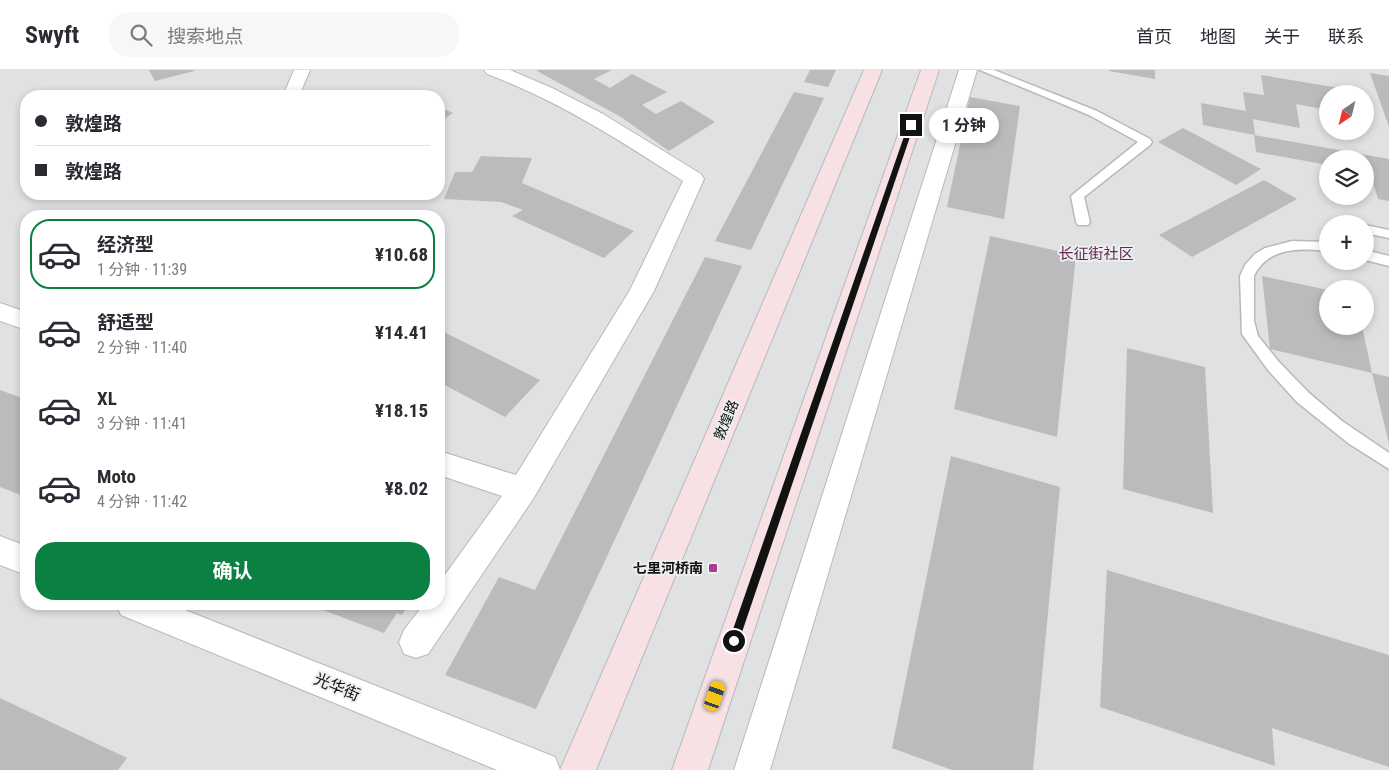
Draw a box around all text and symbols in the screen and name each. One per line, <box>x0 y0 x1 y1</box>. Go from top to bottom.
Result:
search box <box>109 12 459 57</box>
text: Swyft <box>25 21 79 49</box>
icon: search <box>127 21 155 49</box>
text: 搜索地点 <box>167 25 243 48</box>
text: 首页 <box>1136 26 1172 47</box>
text: 地图 <box>1200 26 1236 47</box>
text: 关于 <box>1264 26 1300 47</box>
text: 联系 <box>1328 26 1364 47</box>
north arrow <box>1319 85 1374 140</box>
map controls <box>1319 85 1374 335</box>
callout: 1 分钟 <box>928 108 998 142</box>
text: 敦煌路 <box>65 112 122 135</box>
route end <box>900 114 922 136</box>
text: 1 分钟 <box>942 116 986 135</box>
button: layers <box>1319 150 1374 205</box>
text: 敦煌路 <box>65 160 122 183</box>
button: + <box>1319 215 1374 270</box>
icon: car <box>37 232 82 277</box>
text: 经济型 <box>97 233 154 256</box>
text: ¥10.68 <box>375 243 428 266</box>
district label: 长征街社区 <box>1058 245 1134 263</box>
text: 1 分钟 · 11:39 <box>97 260 187 279</box>
button: − <box>1319 280 1374 335</box>
icon: car <box>37 310 82 355</box>
text: 舒适型 <box>97 311 154 334</box>
text: ¥14.41 <box>375 321 428 344</box>
text: 2 分钟 · 11:40 <box>97 338 187 357</box>
text: XL <box>97 387 117 410</box>
icon: car <box>37 388 82 433</box>
street label: 敦煌路 <box>710 398 742 442</box>
text: ¥18.15 <box>375 399 428 422</box>
text: 3 分钟 · 11:41 <box>97 414 187 433</box>
text: Moto <box>97 465 136 488</box>
icon: car <box>37 466 82 511</box>
text: ¥8.02 <box>385 477 428 500</box>
text: 4 分钟 · 11:42 <box>97 492 187 511</box>
button: 确认 <box>35 542 430 600</box>
place label: 七里河桥南 <box>633 560 703 576</box>
marker: 七里河桥南 <box>707 562 719 574</box>
route start <box>723 630 745 652</box>
street label: 光华街 <box>311 669 363 705</box>
car <box>703 679 726 713</box>

